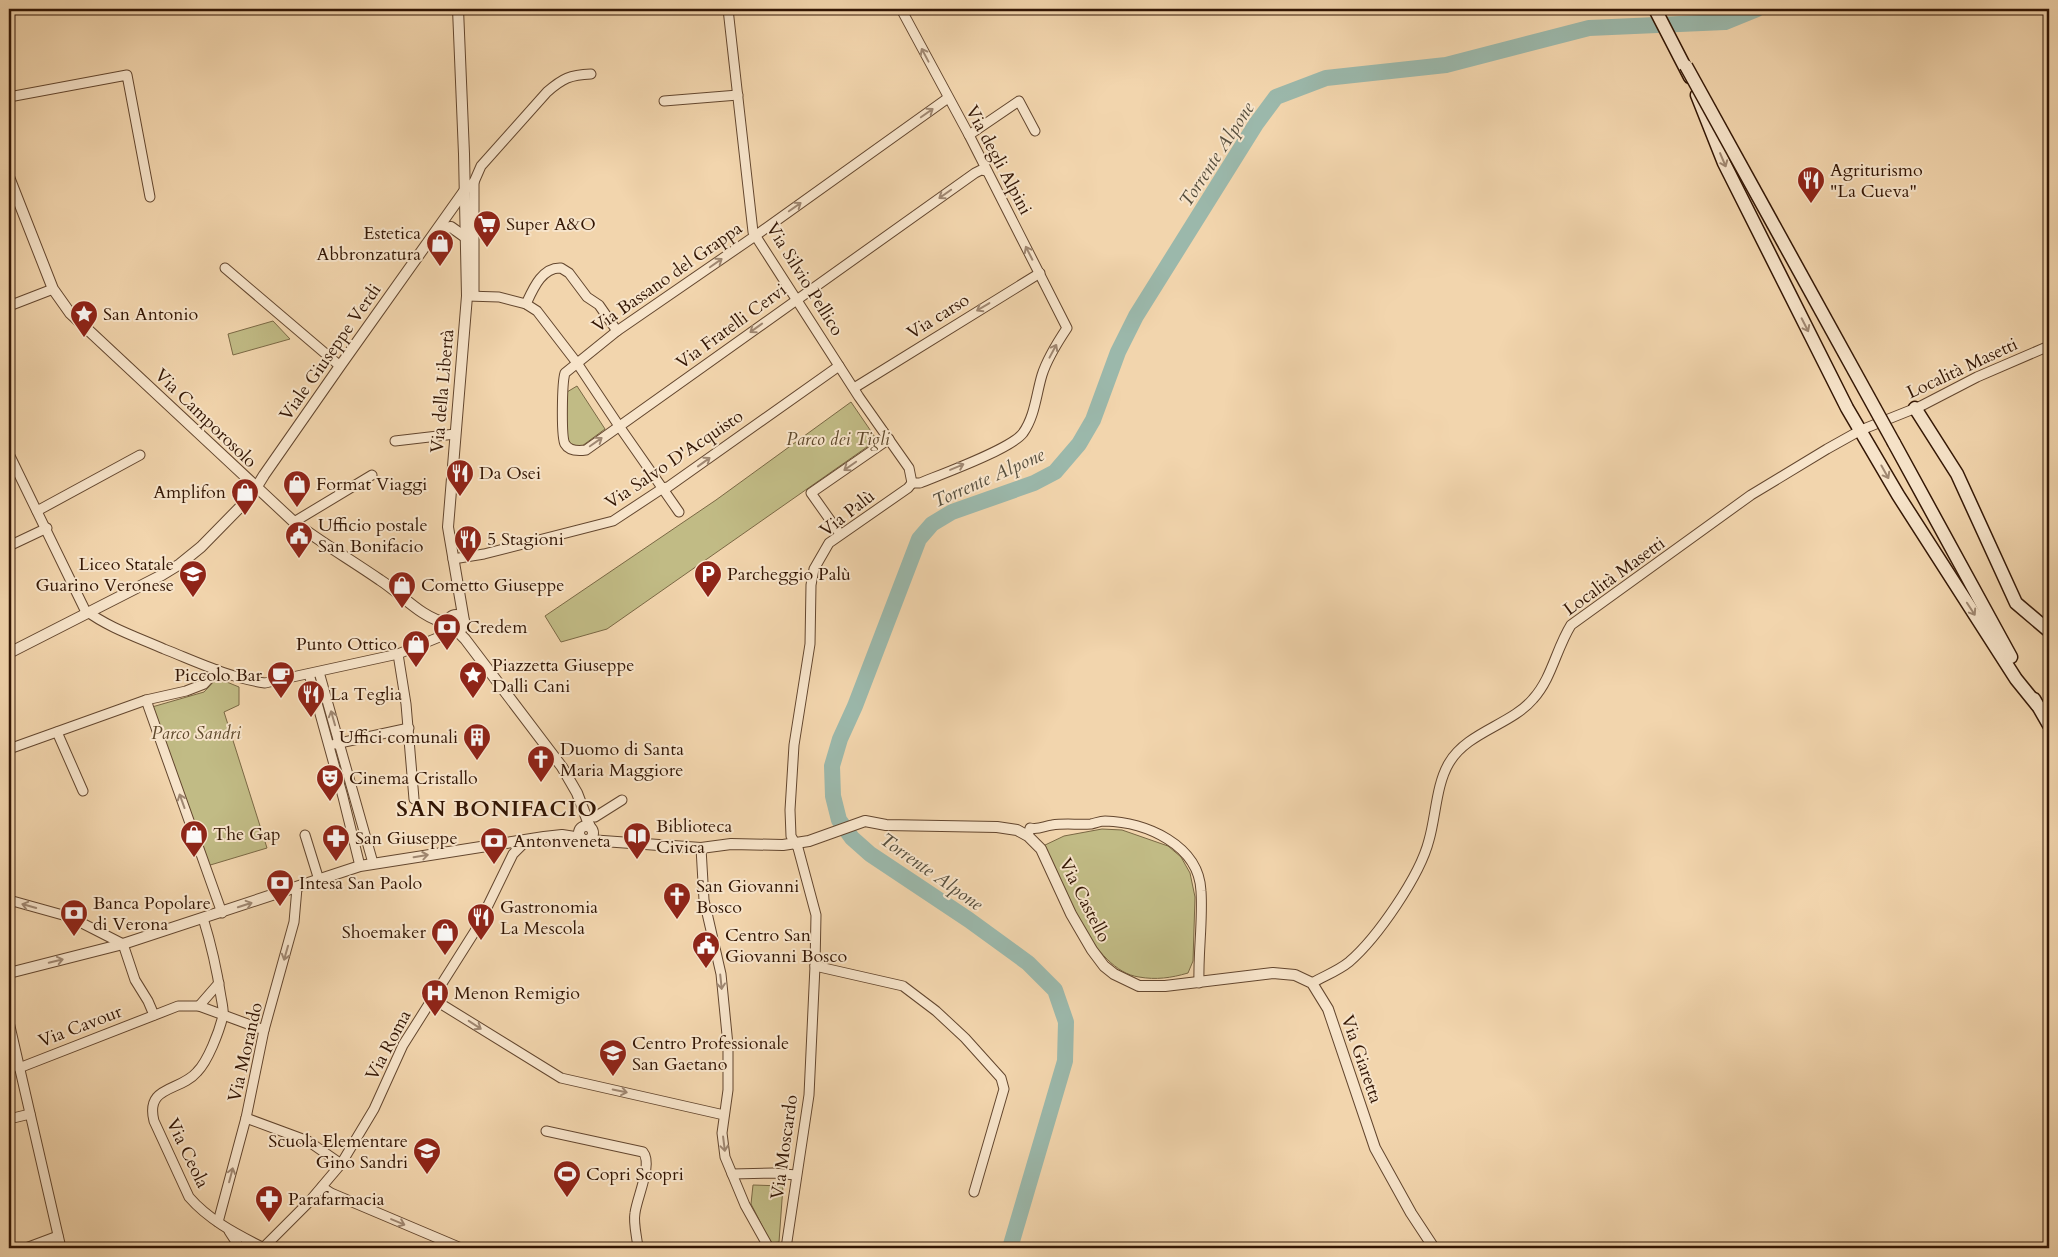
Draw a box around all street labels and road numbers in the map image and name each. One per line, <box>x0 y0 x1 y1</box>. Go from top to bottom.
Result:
street label: Via degli Alpini <box>959 101 1038 219</box>
street label: Via Bassano del Grappa <box>587 216 748 339</box>
street label: Via Silvio Pellico <box>760 218 850 341</box>
street label: Via Fratelli Cervi <box>671 278 792 375</box>
street label: Viale Giuseppe Verdi <box>274 279 387 426</box>
street label: Via carso <box>902 287 974 345</box>
street label: Via della Libertà <box>425 328 460 454</box>
street label: Località Masetti <box>1903 332 2022 405</box>
street label: Via Camporosolo <box>149 363 262 474</box>
street label: Via Salvo D'Acquisto <box>600 404 749 515</box>
street label: Via Palù <box>814 484 880 543</box>
street label: Località Masetti <box>1558 531 1670 622</box>
street label: Via Castello <box>1053 854 1117 947</box>
street label: Via Cavour <box>35 999 126 1054</box>
street label: Via Morando <box>222 1000 269 1104</box>
street label: Via Roma <box>360 1006 417 1085</box>
street label: Via Giaretta <box>1335 1012 1388 1107</box>
street label: Via Moscardo <box>765 1093 804 1201</box>
street label: Via Ceola <box>160 1114 215 1193</box>

